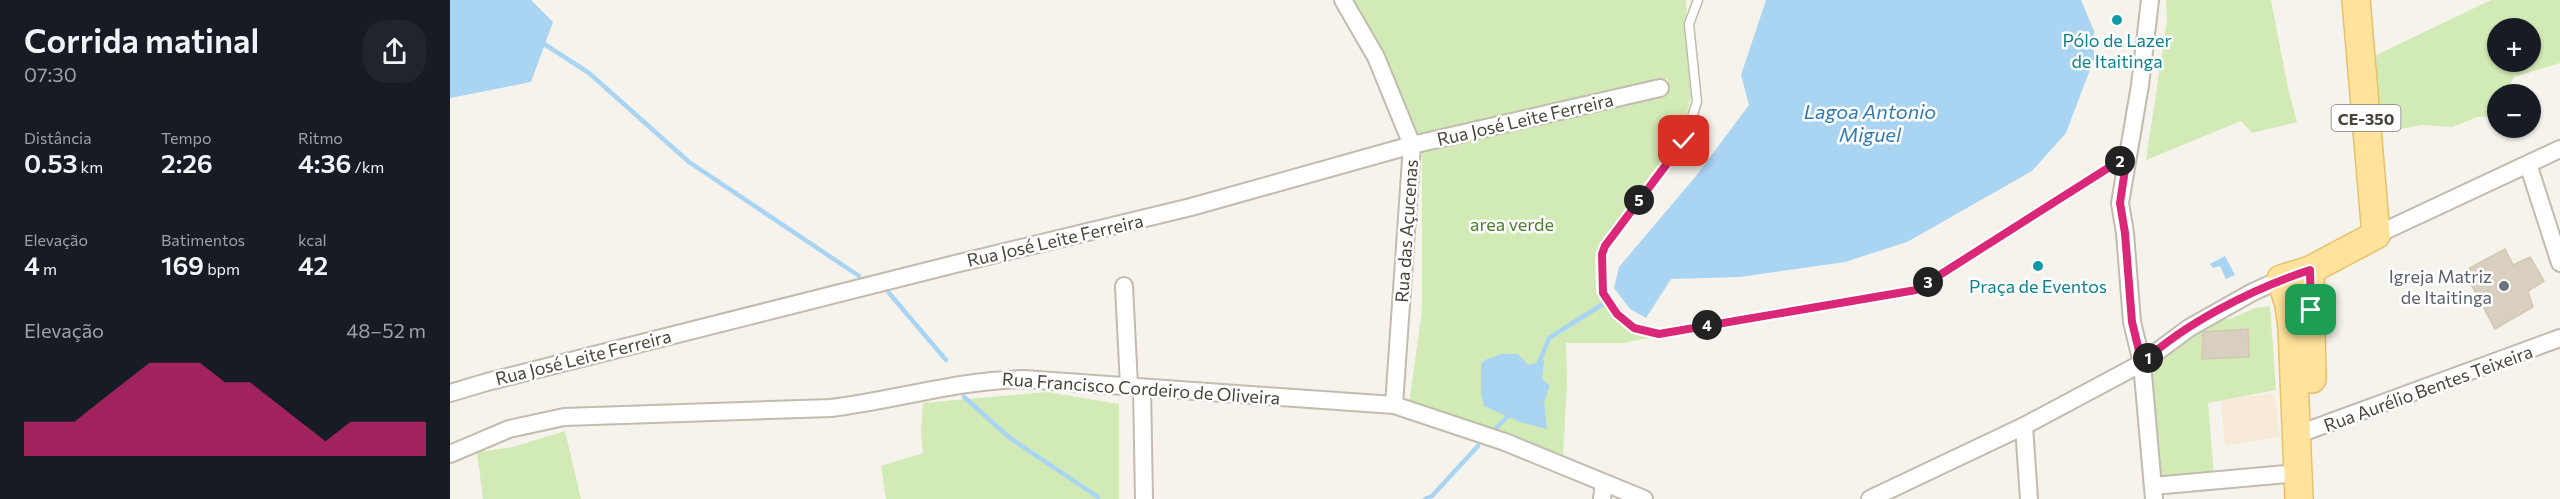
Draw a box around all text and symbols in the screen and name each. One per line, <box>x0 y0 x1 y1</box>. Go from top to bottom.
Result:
marker: Pólo de Lazer de Itaitinga <box>2110 13 2124 27</box>
map controls <box>2487 18 2541 138</box>
button: + <box>2487 18 2541 72</box>
text: Corrida matinal <box>24 19 259 60</box>
button: share <box>363 20 426 83</box>
place label: Pólo de Lazer de Itaitinga <box>2062 29 2172 72</box>
text: 07:30 <box>24 62 77 86</box>
button: − <box>2487 84 2541 138</box>
street label: Rua José Leite Ferreira <box>1435 88 1615 150</box>
water label: Lagoa Antonio Miguel <box>1804 99 1936 146</box>
road number: CE-350 <box>2332 105 2400 131</box>
pin <box>1658 115 1709 166</box>
icon: check <box>1667 124 1700 157</box>
text: Distância <box>24 128 92 147</box>
text: Tempo <box>161 128 211 147</box>
text: Ritmo <box>298 128 343 147</box>
pin: 2 <box>2105 146 2135 176</box>
text: 0.53 <box>24 147 78 178</box>
text: 2:26 <box>161 147 213 178</box>
text: 4:36 <box>298 147 351 178</box>
text: 2 <box>2115 151 2125 170</box>
text: km <box>78 157 103 176</box>
text: /km <box>351 157 384 176</box>
street label: Rua das Açucenas <box>1390 159 1422 303</box>
pin: 5 <box>1624 185 1654 215</box>
text: 5 <box>1634 190 1644 209</box>
street label: Rua José Leite Ferreira <box>965 209 1145 271</box>
park label: area verde <box>1470 213 1554 235</box>
text: Elevação <box>24 230 88 249</box>
text: Batimentos <box>161 230 245 249</box>
text: kcal <box>298 230 327 249</box>
text: 4 <box>24 249 40 280</box>
text: 169 <box>161 249 204 280</box>
text: 42 <box>298 249 328 280</box>
text: m <box>40 259 57 278</box>
text: bpm <box>204 259 240 278</box>
marker: Praça de Eventos <box>2031 259 2045 273</box>
place label: Igreja Matriz de Itaitinga <box>2389 265 2492 308</box>
pin: 3 <box>1913 267 1943 297</box>
text: 3 <box>1923 272 1933 291</box>
place label: Praça de Eventos <box>1969 275 2107 297</box>
marker: Igreja Matriz de Itaitinga <box>2497 279 2511 293</box>
pin <box>2285 284 2336 335</box>
icon: arrive <box>2294 293 2327 326</box>
pin: 4 <box>1692 310 1722 340</box>
text: 4 <box>1702 315 1712 334</box>
text: Elevação <box>24 318 104 342</box>
text: 48–52 m <box>346 318 426 342</box>
street label: Rua José Leite Ferreira <box>493 324 673 390</box>
street label: Rua Aurélio Bentes Teixeira <box>2321 340 2535 436</box>
pin: 1 <box>2133 343 2163 373</box>
text: 1 <box>2144 348 2152 367</box>
street label: Rua Francisco Cordeiro de Oliveira <box>1001 367 1281 409</box>

